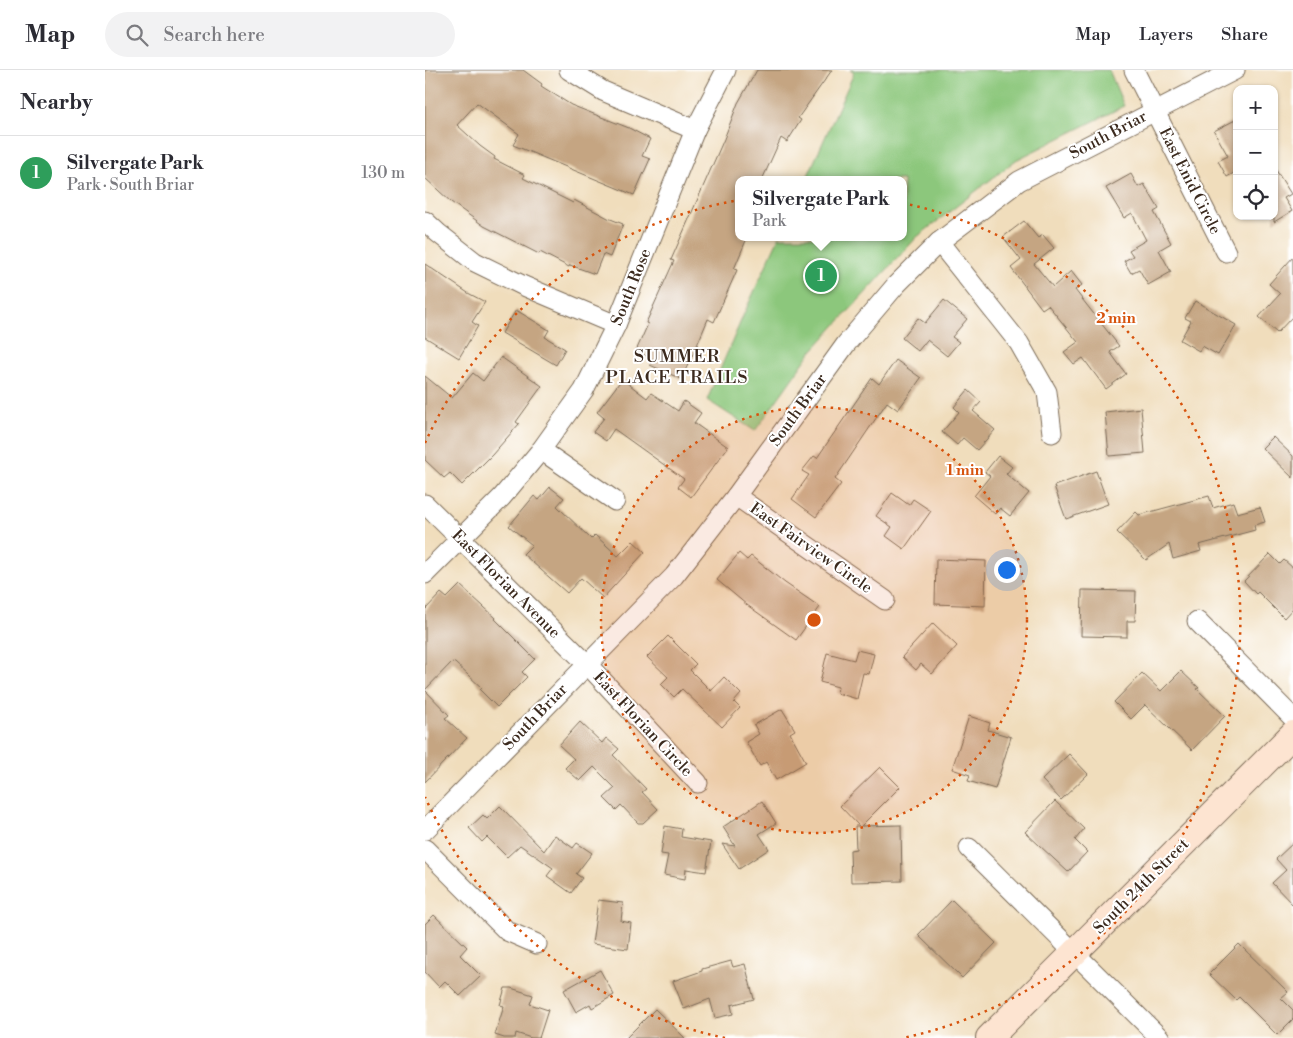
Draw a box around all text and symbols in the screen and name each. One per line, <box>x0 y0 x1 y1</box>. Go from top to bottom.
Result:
search box <box>105 12 455 57</box>
text: Map <box>25 20 75 50</box>
icon: search <box>123 21 151 49</box>
text: Search here <box>163 23 265 47</box>
text: Map <box>1076 23 1111 46</box>
text: Layers <box>1139 23 1193 46</box>
text: Share <box>1221 23 1268 46</box>
map controls <box>1233 85 1278 220</box>
button: + <box>1233 85 1278 130</box>
text: Nearby <box>20 90 93 116</box>
street label: South Briar <box>1066 106 1150 164</box>
street label: East Enid Circle <box>1154 124 1226 238</box>
button: − <box>1233 130 1278 175</box>
text: Silvergate Park <box>67 151 204 175</box>
text: 1 <box>32 163 40 183</box>
text: 130 m <box>361 163 405 183</box>
text: Park · South Briar <box>67 175 194 195</box>
button: locate <box>1233 175 1278 220</box>
popup <box>735 176 907 241</box>
text: Silvergate Park <box>753 187 889 211</box>
text: Park <box>753 211 786 231</box>
street label: South Rose <box>607 246 655 328</box>
pin: 1 <box>805 257 837 295</box>
text: 2 min <box>1096 309 1136 328</box>
district label: SUMMER PLACE TRAILS <box>605 345 749 389</box>
street label: South Briar <box>765 370 831 450</box>
text: 1 min <box>946 461 984 480</box>
street label: East Fairview Circle <box>746 498 876 598</box>
street label: East Florian Avenue <box>447 525 565 643</box>
your location <box>994 557 1020 583</box>
centre of rings <box>805 611 823 629</box>
street label: East Florian Circle <box>589 667 697 781</box>
street label: South Briar <box>498 680 572 754</box>
street label: South 24th Street <box>1089 834 1193 938</box>

